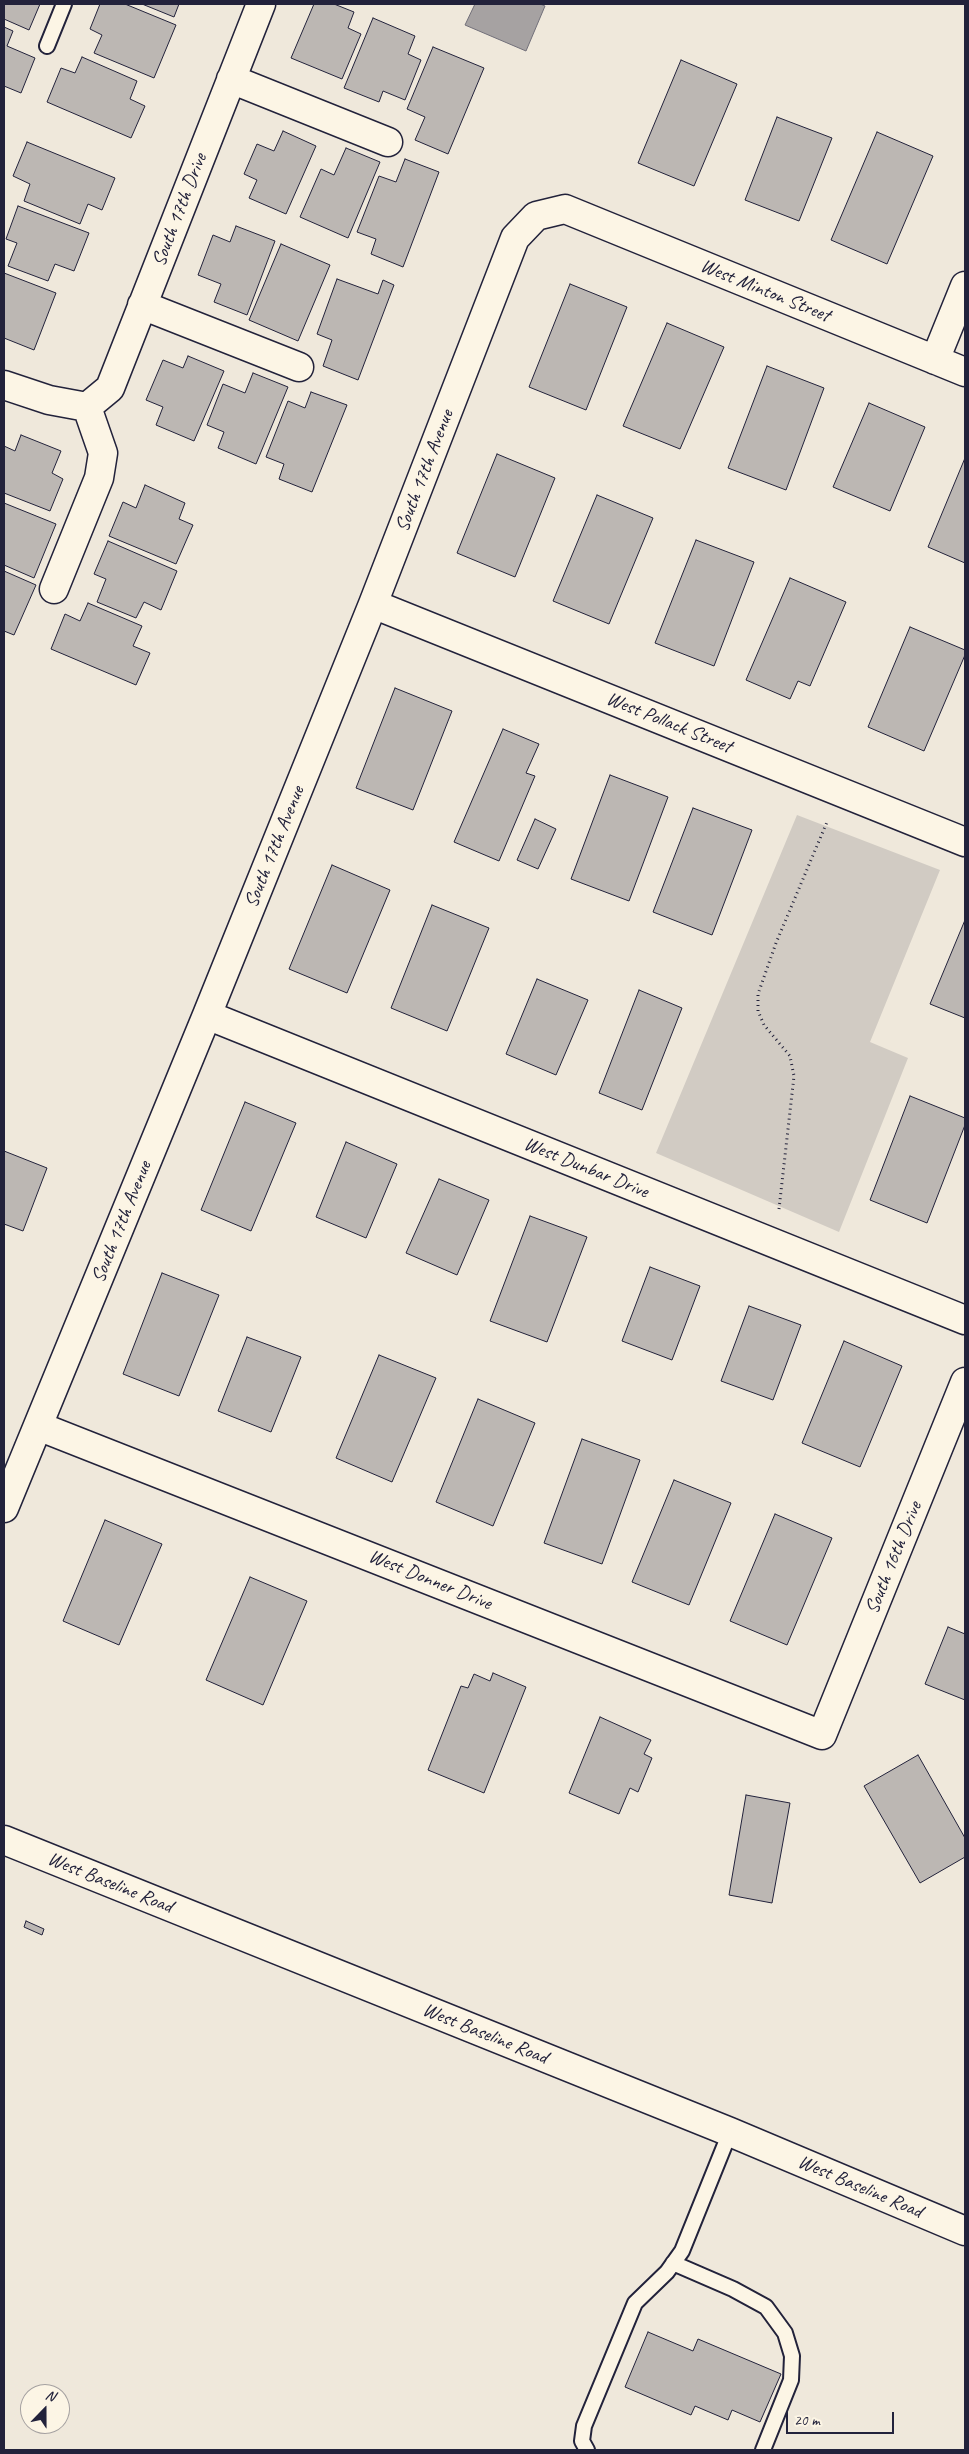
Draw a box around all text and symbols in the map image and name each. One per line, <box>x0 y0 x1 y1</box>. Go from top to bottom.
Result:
street label: South 17th Drive <box>147 150 213 270</box>
street label: West Minton Street <box>697 254 833 328</box>
street label: South 17th Avenue <box>391 406 459 536</box>
street label: West Pollack Street <box>603 687 735 759</box>
street label: South 17th Avenue <box>240 783 310 911</box>
street label: West Dunbar Drive <box>520 1132 652 1204</box>
street label: South 17th Avenue <box>87 1158 157 1286</box>
street label: South 16th Drive <box>861 1498 927 1618</box>
street label: West Donner Drive <box>365 1544 495 1616</box>
street label: West Baseline Road <box>44 1847 176 1919</box>
street label: West Baseline Road <box>419 1998 551 2070</box>
street label: West Baseline Road <box>794 2150 926 2224</box>
north arrow <box>20 2384 70 2434</box>
text: N <box>43 2386 58 2405</box>
scale bar <box>789 2402 896 2434</box>
text: 20 m <box>794 2411 820 2430</box>

